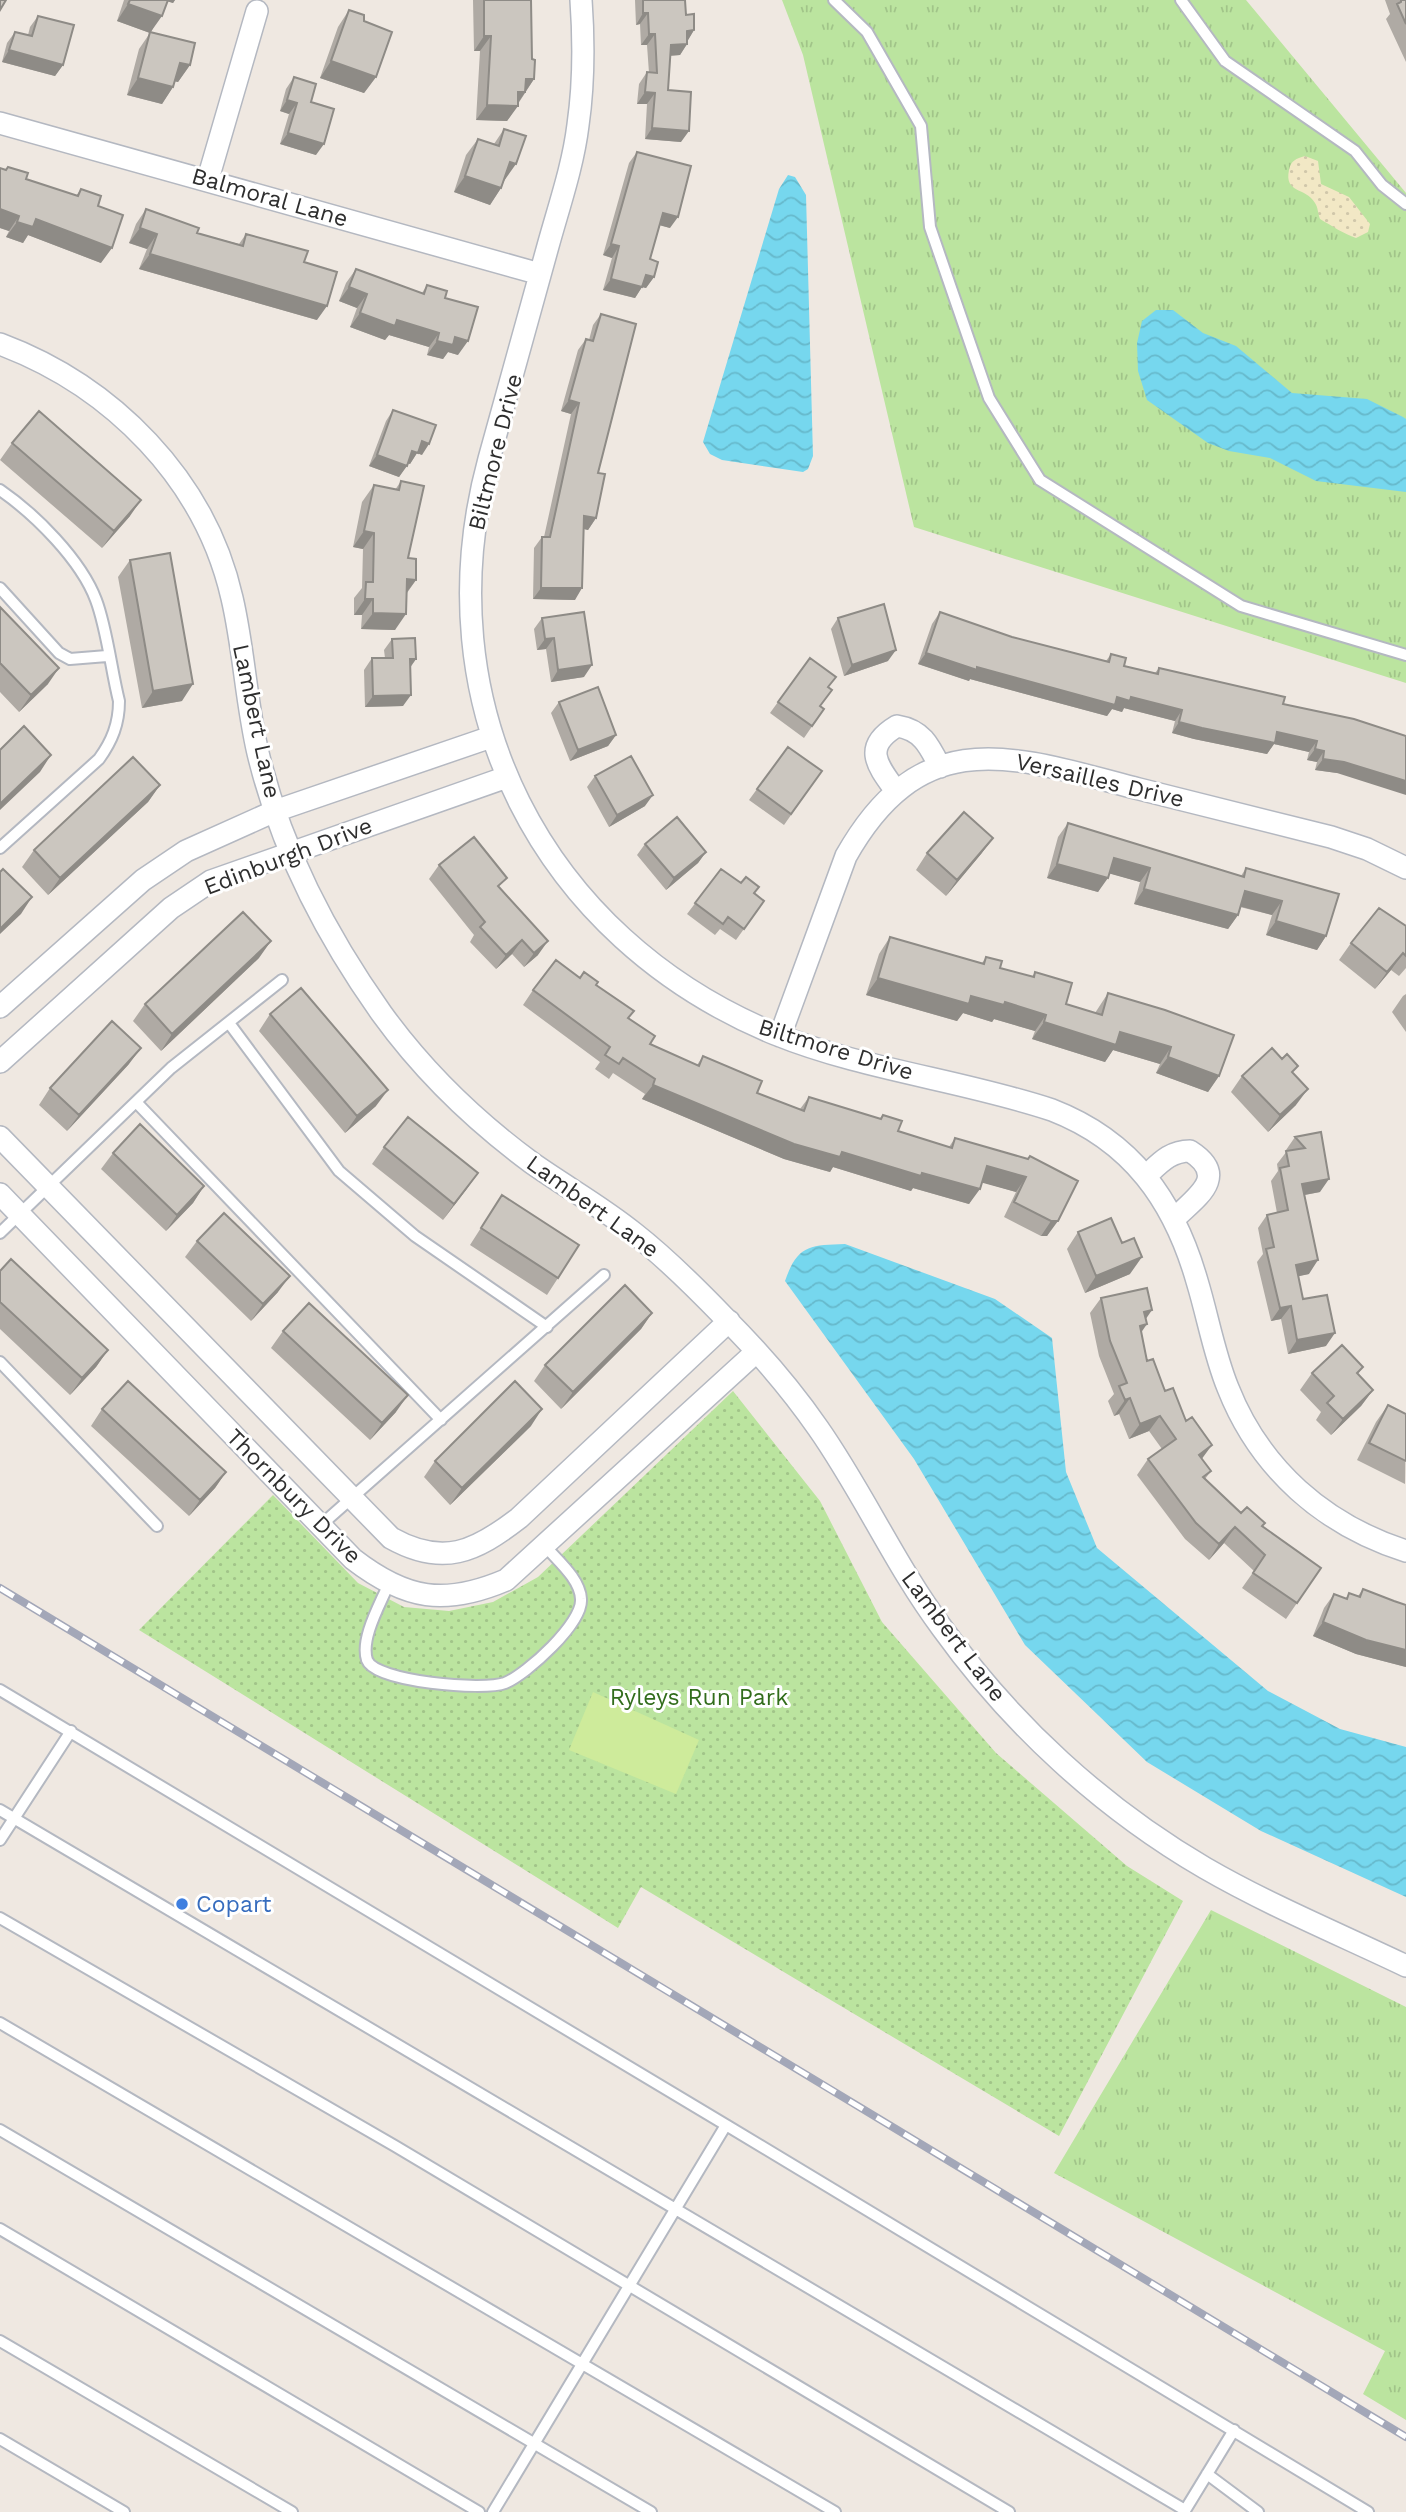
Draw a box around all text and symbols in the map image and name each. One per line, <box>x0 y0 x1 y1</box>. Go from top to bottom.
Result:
street label: Balmoral Lane <box>189 162 351 233</box>
street label: Biltmore Drive <box>463 371 528 533</box>
street label: Lambert Lane <box>227 642 286 801</box>
street label: Versailles Drive <box>1013 748 1187 813</box>
street label: Edinburgh Drive <box>200 812 376 901</box>
street label: Biltmore Drive <box>755 1013 916 1086</box>
street label: Lambert Lane <box>521 1149 664 1263</box>
street label: Thornbury Drive <box>221 1423 367 1569</box>
street label: Lambert Lane <box>896 1566 1012 1707</box>
park label: Ryleys Run Park <box>610 1684 788 1711</box>
place label: Copart <box>196 1891 272 1918</box>
marker: Copart <box>174 1896 190 1912</box>

